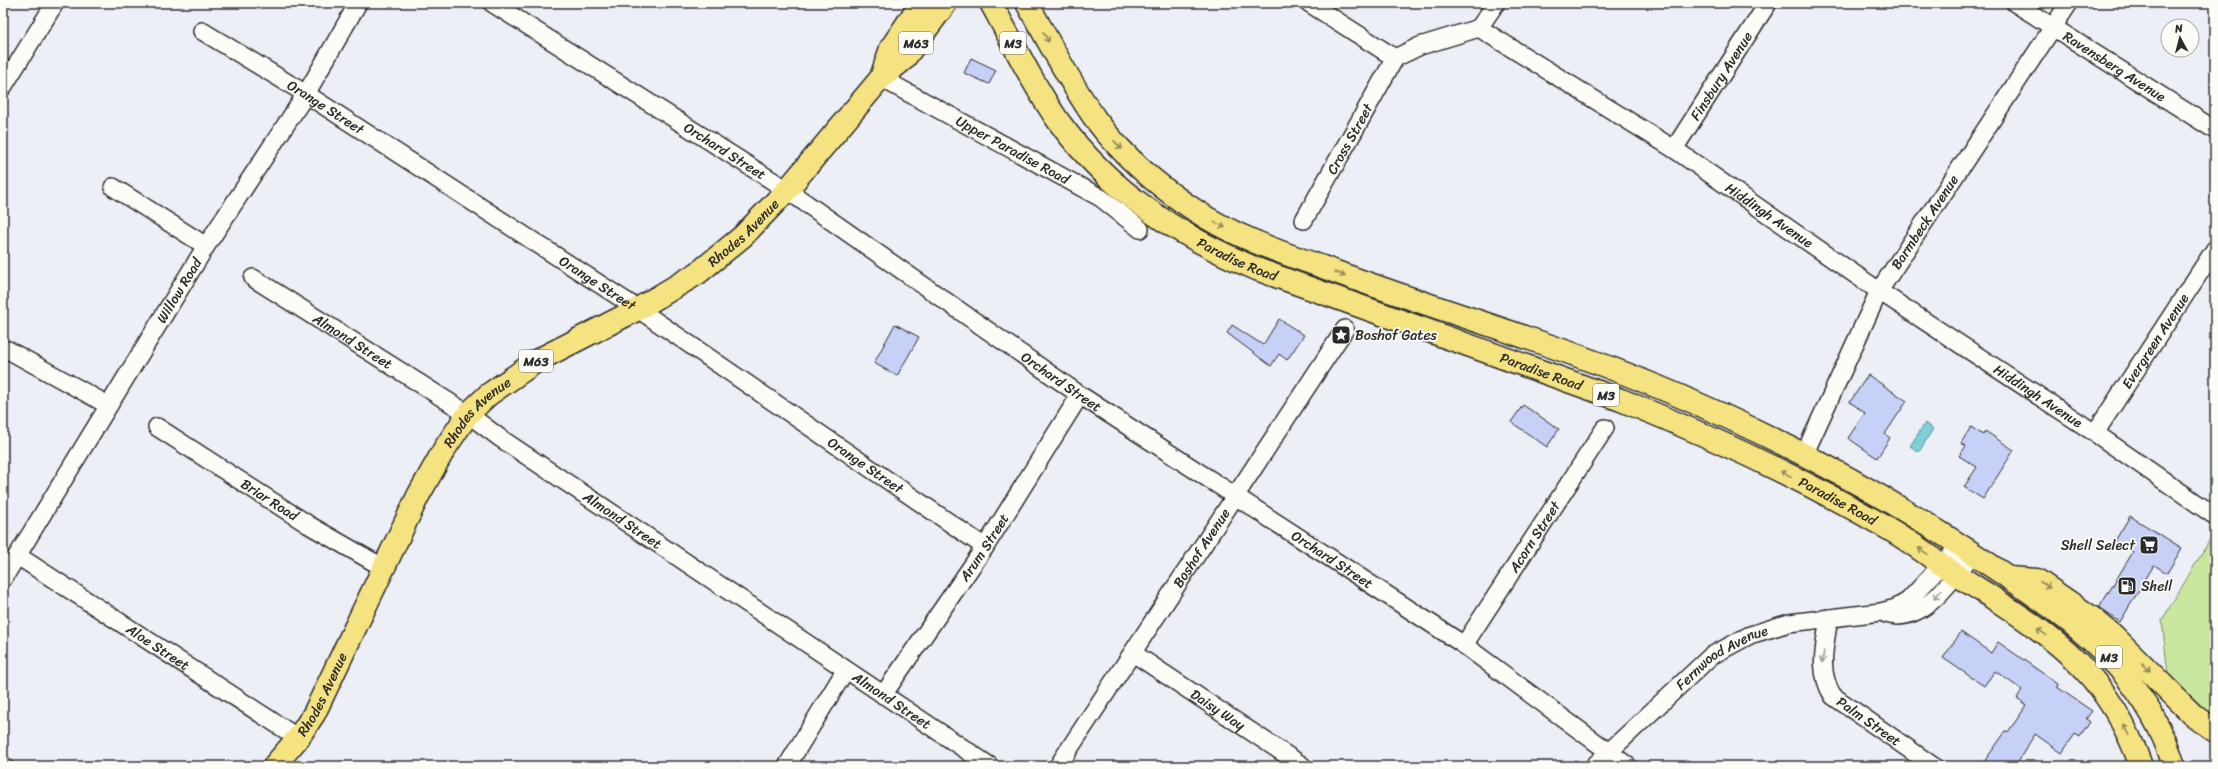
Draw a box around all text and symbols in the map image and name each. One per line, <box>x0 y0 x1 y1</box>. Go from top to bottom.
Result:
north arrow <box>2160 18 2200 58</box>
text: N <box>2173 19 2184 39</box>
street label: Ravensberg Avenue <box>2058 24 2171 109</box>
street label: Finsbury Avenue <box>1683 26 1759 125</box>
one-way arrow <box>1043 31 1051 43</box>
road number: M63 <box>899 32 933 54</box>
road number: M3 <box>1000 32 1026 54</box>
street label: Orange Street <box>282 73 370 142</box>
street label: Cross Street <box>1319 98 1380 179</box>
street label: Upper Paradise Road <box>951 109 1076 192</box>
street label: Orchard Street <box>679 115 771 186</box>
one-way arrow <box>1113 140 1123 150</box>
street label: Barmbeck Avenue <box>1884 169 1965 275</box>
street label: Hiddingh Avenue <box>1720 176 1819 255</box>
street label: Rhodes Avenue <box>702 192 785 273</box>
one-way arrow <box>1213 222 1225 229</box>
street label: Paradise Road <box>1192 230 1283 289</box>
street label: Orange Street <box>554 249 642 318</box>
street label: Willow Road <box>149 251 209 328</box>
one-way arrow <box>1334 270 1346 278</box>
street label: Evergreen Avenue <box>2115 288 2196 394</box>
street label: Almond Street <box>307 306 398 376</box>
place label: Boshof Gates <box>1355 323 1438 348</box>
place icon: Boshof Gates <box>1330 324 1352 346</box>
street label: Orchard Street <box>1016 345 1107 419</box>
street label: Paradise Road <box>1496 345 1588 398</box>
road number: M63 <box>519 350 553 372</box>
street label: Hiddingh Avenue <box>1988 357 2088 435</box>
street label: Rhodes Avenue <box>436 370 516 453</box>
road number: M3 <box>1593 384 1619 406</box>
street label: Orange Street <box>822 430 910 501</box>
street label: Paradise Road <box>1794 469 1883 533</box>
one-way arrow <box>1780 470 1792 477</box>
street label: Briar Road <box>236 472 305 529</box>
street label: Almond Street <box>577 484 667 556</box>
street label: Acorn Street <box>1501 495 1568 578</box>
street label: Boshof Avenue <box>1166 503 1237 593</box>
street label: Arum Street <box>952 508 1016 587</box>
street label: Orchard Street <box>1286 523 1378 595</box>
place label: Shell Select <box>2061 533 2136 558</box>
supermarket icon: Shell Select <box>2138 534 2160 556</box>
one-way arrow <box>1917 547 1929 555</box>
place label: Shell <box>2141 574 2173 599</box>
fuel station icon: Shell <box>2116 575 2138 597</box>
one-way arrow <box>2040 581 2051 589</box>
one-way arrow <box>1934 588 1943 598</box>
street label: Aloe Street <box>120 616 195 677</box>
street label: Fernwood Avenue <box>1669 618 1771 696</box>
one-way arrow <box>2037 628 2048 637</box>
road number: M3 <box>2096 646 2122 668</box>
street label: Rhodes Avenue <box>290 648 354 741</box>
one-way arrow <box>1820 650 1827 663</box>
one-way arrow <box>2141 663 2151 672</box>
street label: Almond Street <box>846 664 937 736</box>
street label: Daisy Way <box>1185 682 1251 737</box>
street label: Palm Street <box>1831 689 1907 753</box>
one-way arrow <box>2121 724 2129 736</box>

